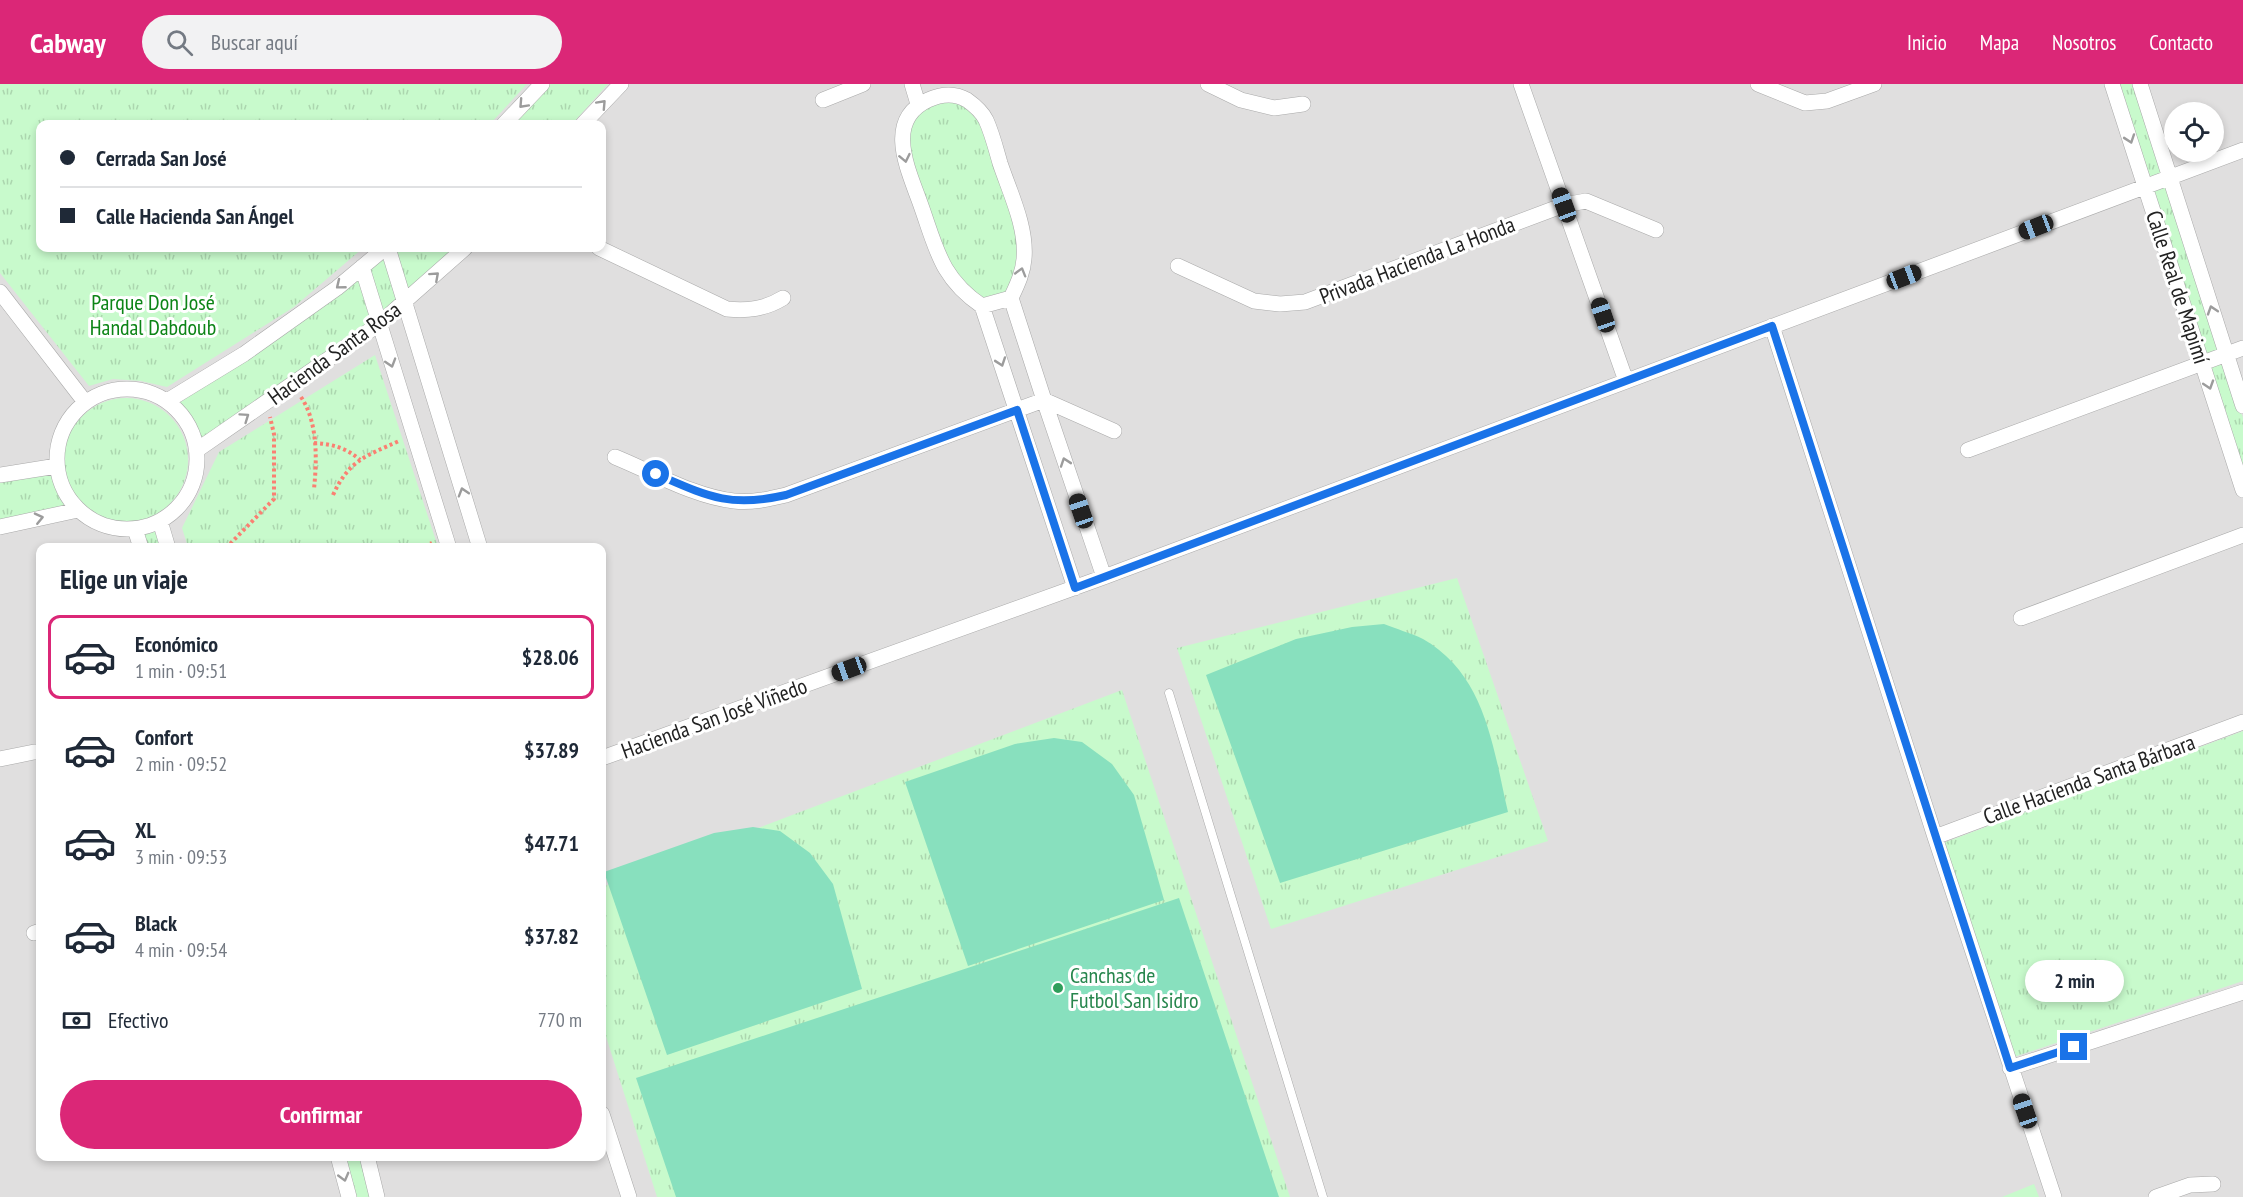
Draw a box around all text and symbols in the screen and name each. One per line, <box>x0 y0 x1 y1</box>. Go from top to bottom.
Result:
search box <box>142 15 562 69</box>
text: Cabway <box>30 24 106 61</box>
icon: search <box>163 26 196 59</box>
text: Buscar aquí <box>211 28 298 56</box>
text: Inicio <box>1907 29 1947 56</box>
text: Mapa <box>1980 29 2019 56</box>
text: Nosotros <box>2052 29 2116 56</box>
text: Contacto <box>2149 29 2213 56</box>
one-way arrow <box>519 98 530 108</box>
one-way arrow <box>595 101 606 112</box>
map controls <box>2164 102 2224 162</box>
button: locate <box>2164 102 2224 162</box>
one-way arrow <box>2123 133 2136 144</box>
text: Cerrada San José <box>96 144 227 172</box>
one-way arrow <box>898 153 911 163</box>
car <box>1549 185 1579 225</box>
text: Calle Hacienda San Ángel <box>96 202 294 230</box>
street label: Calle Real de Mapimí <box>2140 207 2216 367</box>
street label: Privada Hacienda La Honda <box>1315 210 1519 310</box>
car <box>2016 212 2056 242</box>
car <box>1884 262 1924 292</box>
one-way arrow <box>1014 267 1026 278</box>
one-way arrow <box>428 272 439 283</box>
one-way arrow <box>336 277 347 288</box>
park label: Parque Don José Handal Dabdoub <box>90 288 216 341</box>
street label: Hacienda Santa Rosa <box>262 295 406 411</box>
car <box>1589 295 1617 335</box>
one-way arrow <box>2207 305 2219 316</box>
one-way arrow <box>993 356 1006 367</box>
one-way arrow <box>384 357 396 368</box>
one-way arrow <box>2202 379 2215 390</box>
one-way arrow <box>238 413 249 424</box>
one-way arrow <box>1059 457 1072 468</box>
route start <box>642 460 669 487</box>
one-way arrow <box>458 487 470 498</box>
car <box>1067 491 1095 531</box>
one-way arrow <box>34 513 44 526</box>
text: Elige un viaje <box>60 562 188 596</box>
icon: car <box>63 630 117 684</box>
text: Económico <box>135 630 218 658</box>
text: $28.06 <box>522 643 579 671</box>
car <box>829 654 869 684</box>
text: 1 min · 09:51 <box>135 658 227 684</box>
street label: Hacienda San José Viñedo <box>617 671 811 765</box>
icon: car <box>63 723 117 777</box>
text: Confort <box>135 723 193 751</box>
street label: Calle Hacienda Santa Bárbara <box>1979 728 2199 830</box>
text: $37.89 <box>524 736 579 764</box>
text: 2 min · 09:52 <box>135 751 227 777</box>
icon: car <box>63 816 117 870</box>
text: XL <box>135 816 156 844</box>
text: $47.71 <box>524 829 579 857</box>
text: 3 min · 09:53 <box>135 844 227 870</box>
icon: car <box>63 909 117 963</box>
text: Black <box>135 909 177 937</box>
text: $37.82 <box>524 922 579 950</box>
text: 4 min · 09:54 <box>135 937 227 963</box>
callout: 2 min <box>2024 960 2124 1002</box>
place label: Canchas de Futbol San Isidro <box>1070 961 1198 1014</box>
text: 2 min <box>2054 968 2095 994</box>
marker: Canchas de Futbol San Isidro <box>1051 981 1065 995</box>
icon: cash <box>60 1004 93 1037</box>
text: Efectivo <box>108 1006 169 1034</box>
text: 770 m <box>538 1007 582 1033</box>
route end <box>2060 1033 2087 1060</box>
button: Confirmar <box>60 1080 582 1149</box>
car <box>2011 1091 2039 1131</box>
one-way arrow <box>337 1171 349 1182</box>

